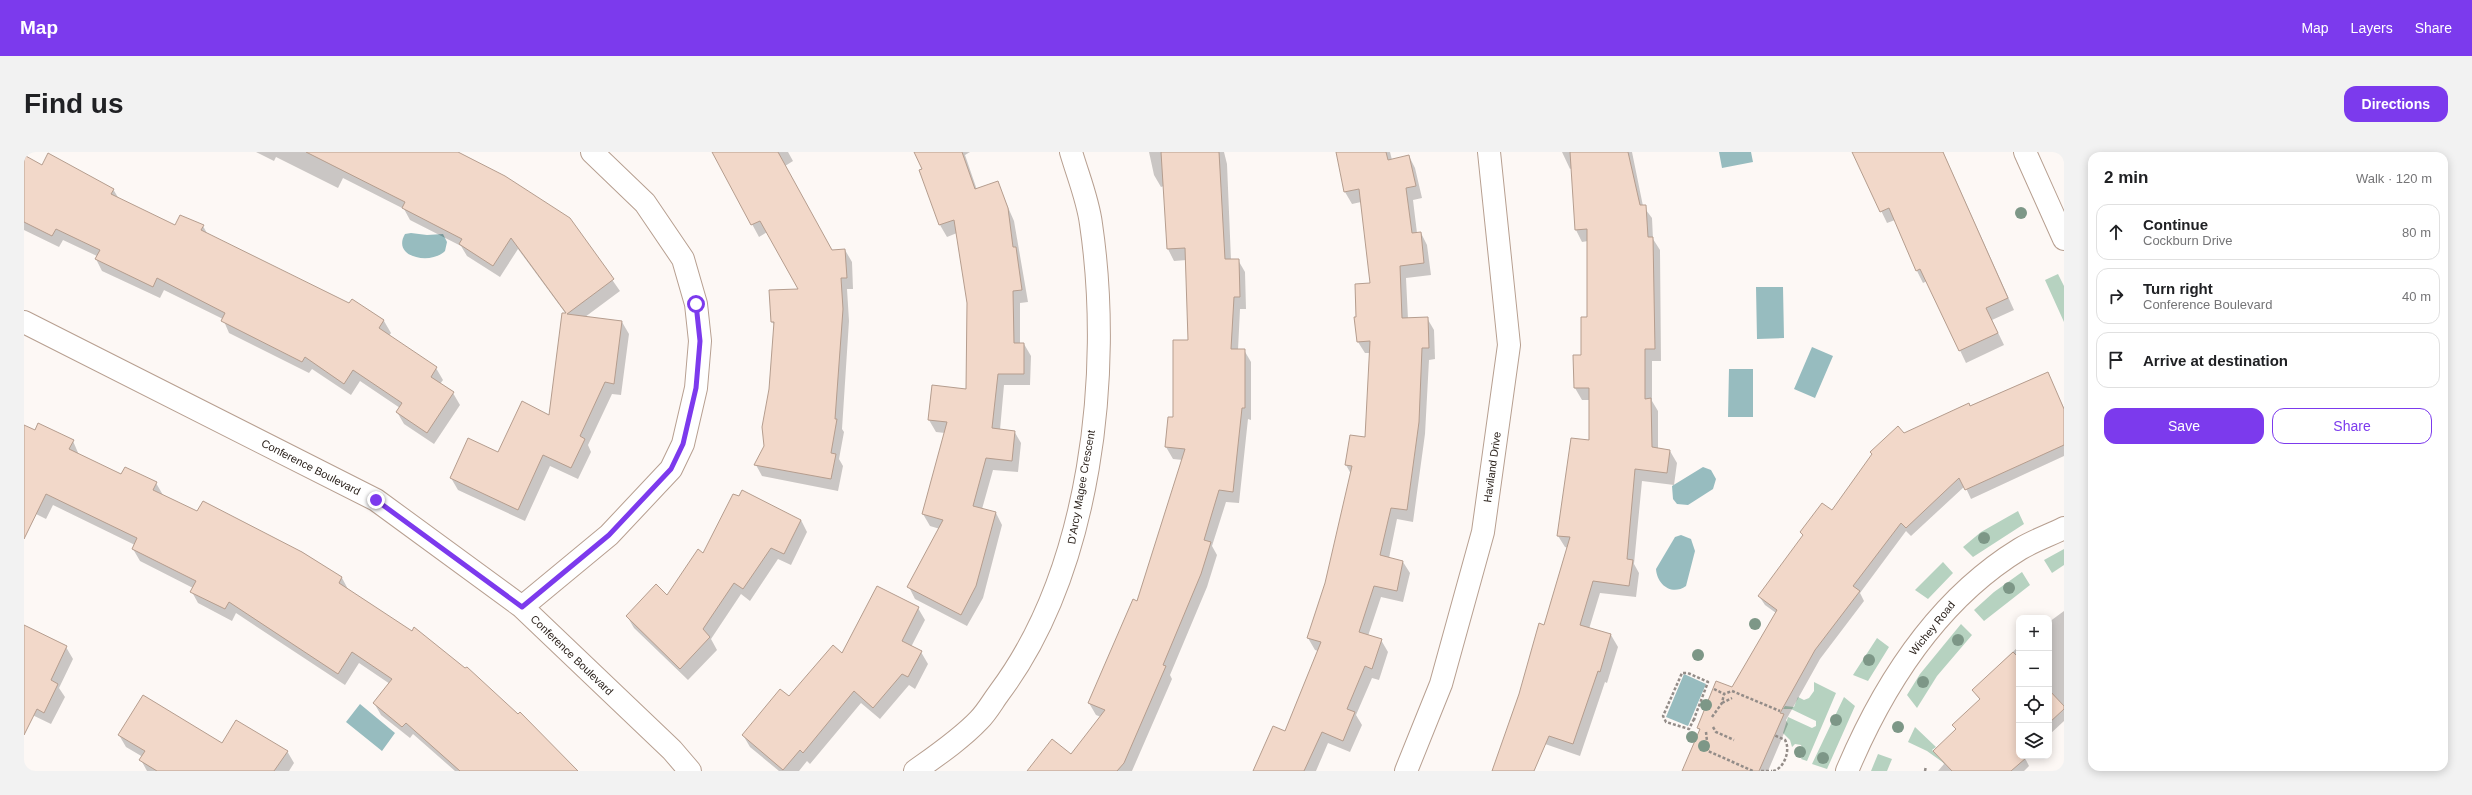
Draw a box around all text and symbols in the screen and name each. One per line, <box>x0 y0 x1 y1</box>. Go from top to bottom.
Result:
text: Map <box>20 17 58 38</box>
text: Map <box>2301 20 2329 36</box>
text: Layers <box>2351 20 2393 36</box>
text: Share <box>2415 20 2452 36</box>
button: Directions <box>2344 86 2448 122</box>
text: Find us <box>24 88 124 119</box>
text: 2 min <box>2104 168 2148 187</box>
text: Walk · 120 m <box>2356 171 2432 186</box>
text: Continue <box>2143 216 2208 233</box>
icon: ahead <box>2105 221 2127 243</box>
text: 80 m <box>2402 225 2431 240</box>
text: Cockburn Drive <box>2143 233 2233 248</box>
text: Turn right <box>2143 280 2213 297</box>
icon: right <box>2105 285 2127 307</box>
text: 40 m <box>2402 289 2431 304</box>
route start <box>687 295 705 313</box>
text: Conference Boulevard <box>2143 297 2272 312</box>
icon: arrive <box>2105 349 2127 371</box>
text: Arrive at destination <box>2143 352 2288 369</box>
button: Save <box>2104 408 2264 444</box>
button: Share <box>2272 408 2432 444</box>
street label: D'Arcy Magee Crescent <box>1065 429 1097 545</box>
street label: Haviland Drive <box>1481 431 1503 503</box>
street label: Conference Boulevard <box>260 437 362 497</box>
route end <box>367 491 385 509</box>
street label: Wichey Road <box>1907 599 1957 657</box>
street label: Conference Boulevard <box>528 613 616 697</box>
map controls <box>2016 615 2052 759</box>
button: + <box>2016 615 2052 651</box>
button: − <box>2016 651 2052 687</box>
button: locate <box>2016 687 2052 723</box>
button: layers <box>2016 723 2052 759</box>

